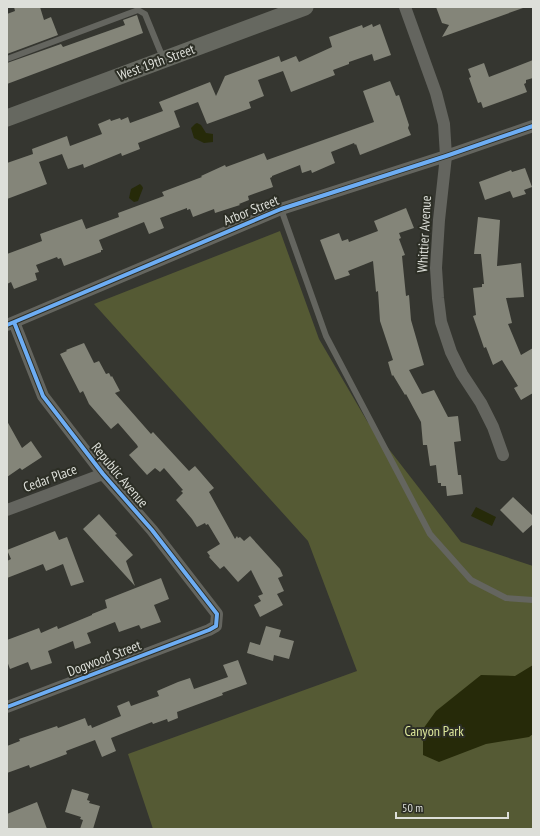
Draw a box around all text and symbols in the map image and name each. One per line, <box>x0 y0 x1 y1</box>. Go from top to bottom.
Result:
street label: West 19th Street <box>115 40 197 84</box>
street label: Arbor Street <box>221 191 282 229</box>
street label: Whittier Avenue <box>413 195 435 273</box>
street label: Republic Avenue <box>88 439 152 511</box>
street label: Cedar Place <box>21 460 80 496</box>
street label: Dogwood Street <box>65 636 144 680</box>
park label: Canyon Park <box>404 722 464 740</box>
scale bar <box>396 794 508 820</box>
text: 50 m <box>402 800 423 815</box>

